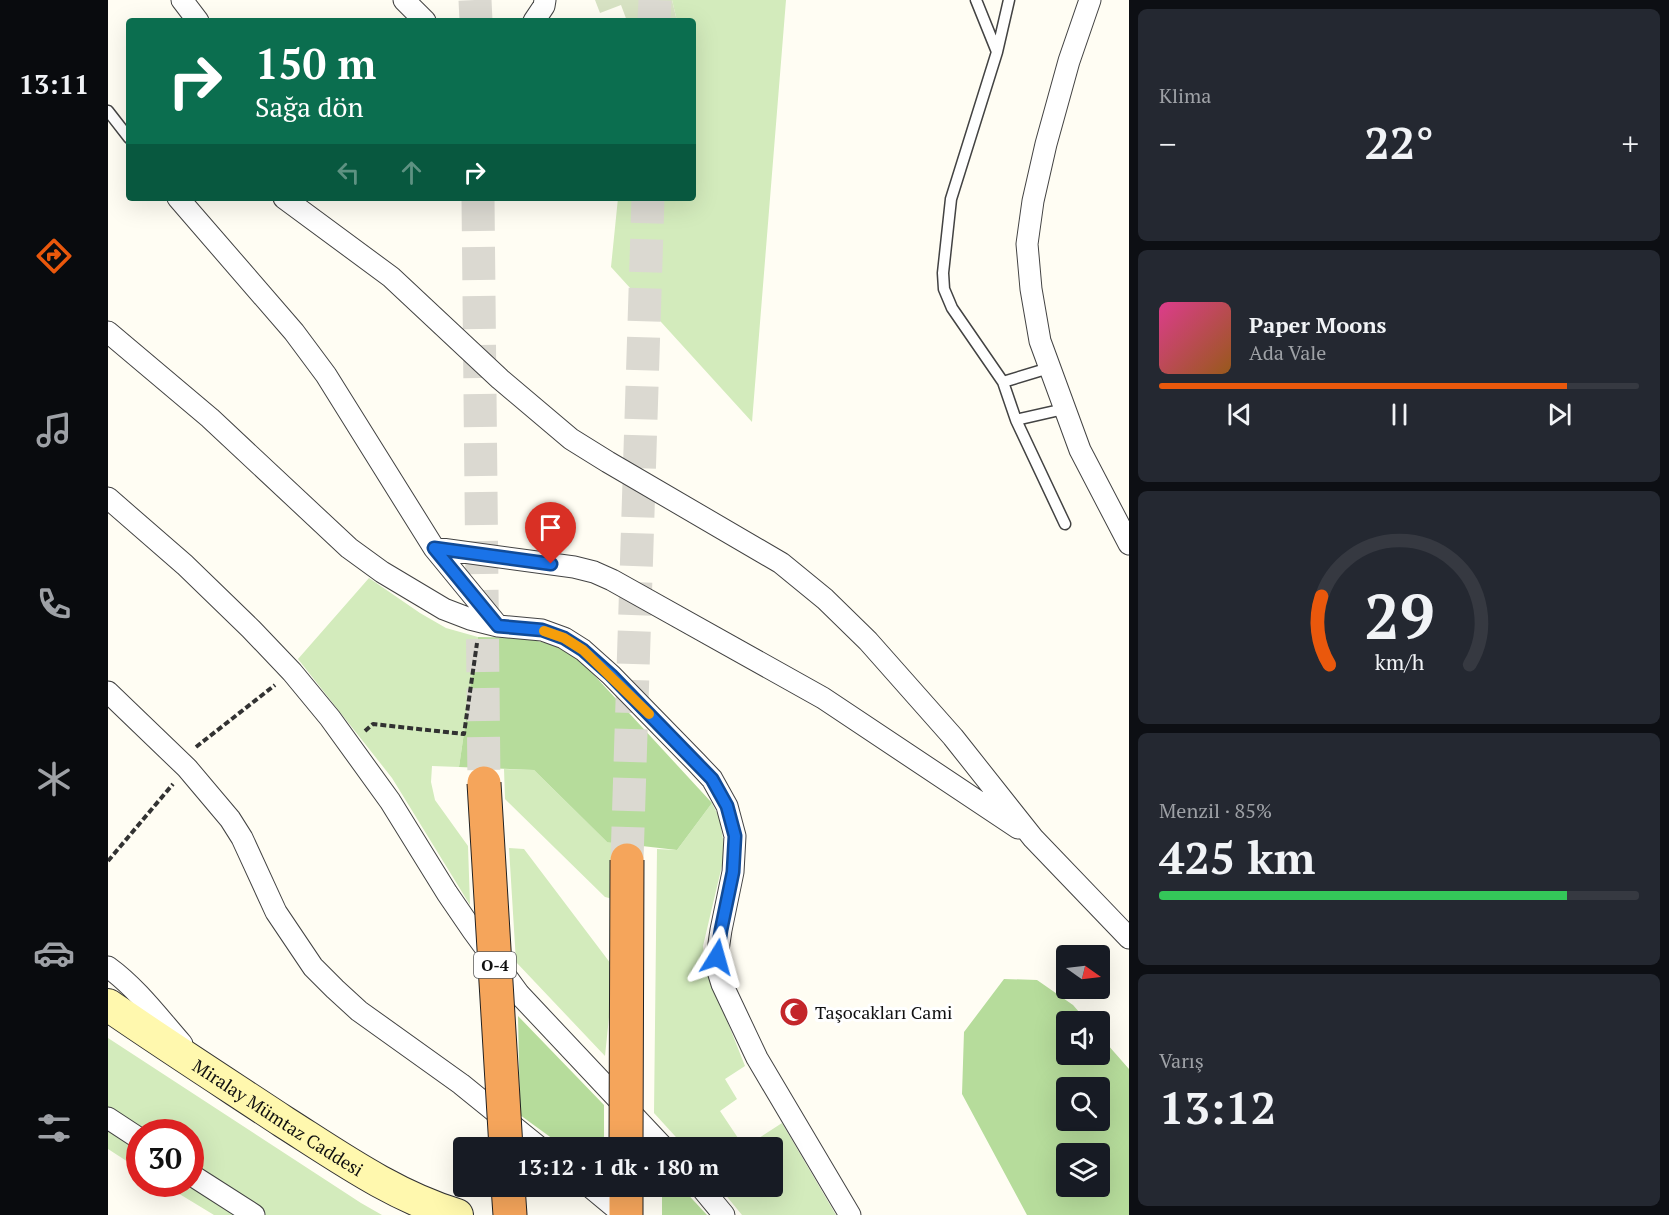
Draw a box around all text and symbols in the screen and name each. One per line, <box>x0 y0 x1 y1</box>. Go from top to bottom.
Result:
text: 150 m <box>255 35 376 91</box>
icon: right <box>156 42 234 120</box>
text: 13:11 <box>19 66 89 102</box>
text: Klima <box>1159 82 1211 109</box>
text: Sağa dön <box>255 89 363 125</box>
text: 22° <box>1364 112 1434 172</box>
text: − <box>1159 122 1177 165</box>
text: + <box>1621 122 1639 165</box>
icon: left <box>332 156 365 189</box>
icon: ahead <box>395 156 428 189</box>
icon: right <box>458 156 491 189</box>
icon: directions <box>33 235 75 277</box>
text: Paper Moons <box>1249 310 1387 339</box>
text: Ada Vale <box>1249 339 1326 366</box>
icon: previous <box>1223 398 1256 431</box>
icon: pause <box>1383 398 1416 431</box>
icon: next <box>1543 398 1576 431</box>
icon: music <box>33 409 75 451</box>
pin <box>525 502 576 564</box>
icon: arrive <box>534 511 567 544</box>
text: 29 <box>1364 574 1434 657</box>
icon: phone <box>33 583 75 625</box>
text: km/h <box>1374 648 1424 676</box>
icon: climate <box>33 758 75 800</box>
text: Menzil · 85% <box>1159 797 1272 824</box>
text: 425 km <box>1159 827 1315 887</box>
position arrow <box>685 925 749 989</box>
icon: car <box>33 932 75 974</box>
north arrow <box>1056 945 1110 999</box>
map controls <box>1056 945 1110 1197</box>
road number: O-4 <box>474 952 516 978</box>
mosque icon: Taşocakları Cami <box>778 996 810 1028</box>
place label: Taşocakları Cami <box>815 1000 952 1024</box>
button: sound <box>1056 1011 1110 1065</box>
text: Varış <box>1159 1047 1204 1074</box>
street label: Miralay Mümtaz Caddesi <box>188 1053 368 1181</box>
button: search <box>1056 1077 1110 1131</box>
text: 13:12 <box>1159 1077 1276 1137</box>
icon: filters <box>33 1107 75 1149</box>
speed limit sign: 30 <box>126 1119 204 1197</box>
button: layers <box>1056 1143 1110 1197</box>
text: 13:12 · 1 dk · 180 m <box>517 1152 719 1181</box>

